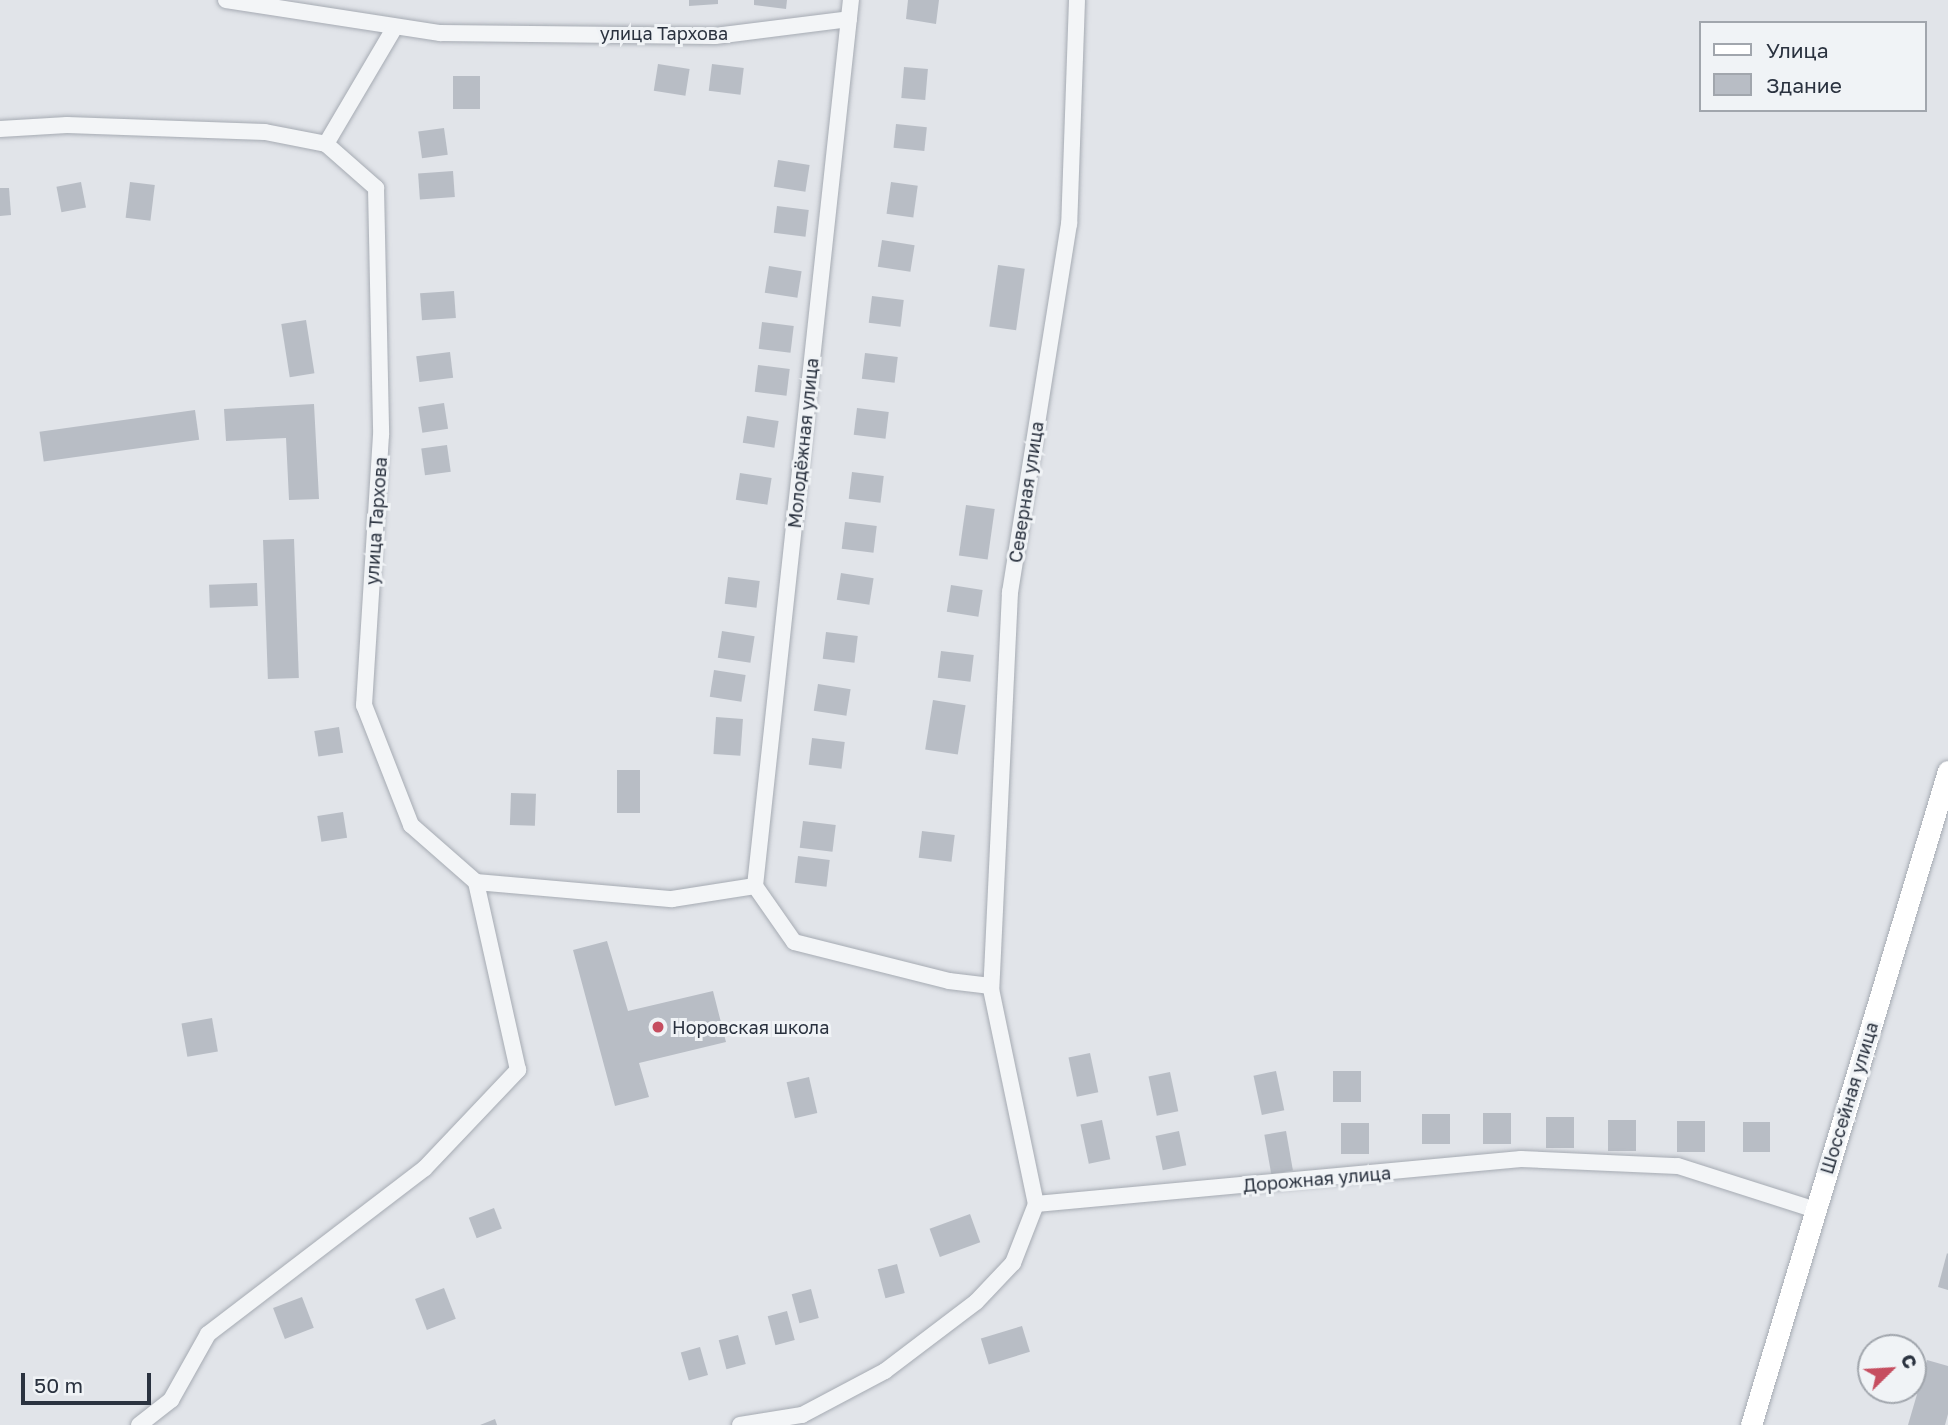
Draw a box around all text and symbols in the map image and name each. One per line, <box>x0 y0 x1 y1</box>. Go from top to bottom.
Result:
legend <box>1700 21 1927 112</box>
street label: улица Тархова <box>600 22 728 44</box>
text: Улица <box>1766 37 1829 63</box>
text: Здание <box>1766 72 1842 98</box>
street label: Молодёжная улица <box>783 357 823 529</box>
street label: Северная улица <box>1004 420 1048 564</box>
street label: улица Тархова <box>361 456 391 586</box>
place label: Норовская школа <box>672 1016 829 1038</box>
marker: Норовская школа <box>650 1019 666 1035</box>
street label: Шоссейная улица <box>1816 1019 1882 1177</box>
street label: Дорожная улица <box>1242 1162 1392 1196</box>
north arrow <box>1857 1334 1927 1404</box>
text: С <box>1897 1350 1923 1372</box>
scale bar <box>24 1358 154 1402</box>
text: 50 m <box>34 1372 83 1398</box>

